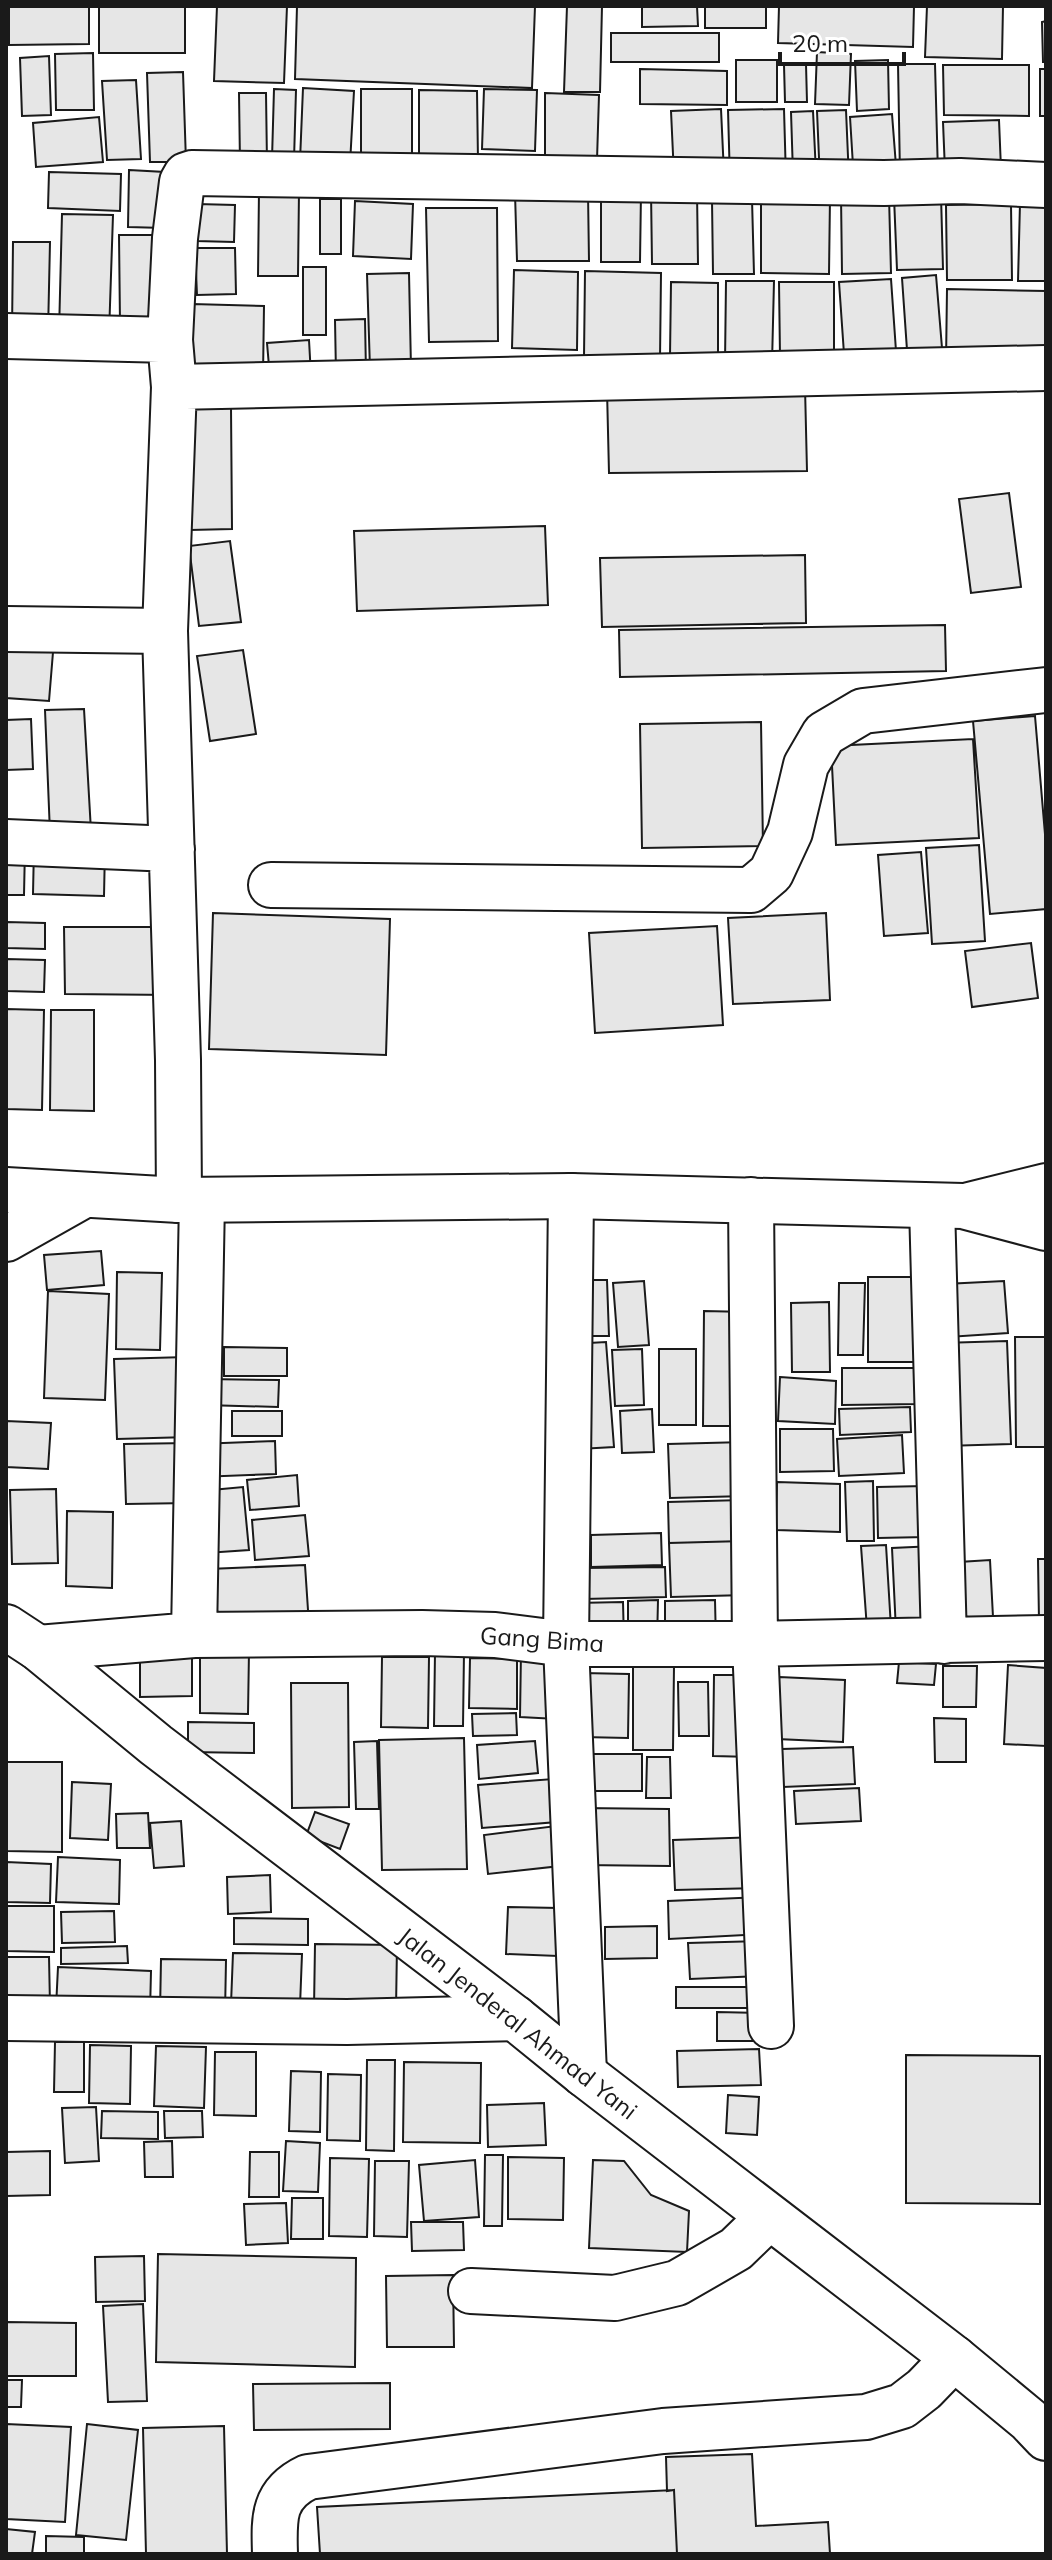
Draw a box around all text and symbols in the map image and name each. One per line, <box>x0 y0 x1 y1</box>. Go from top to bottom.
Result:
scale bar <box>780 16 904 66</box>
text: 20 m <box>792 28 848 58</box>
street label: Gang Bima <box>479 1620 605 1658</box>
street label: Jalan Jenderal Ahmad Yani <box>393 1920 643 2126</box>

